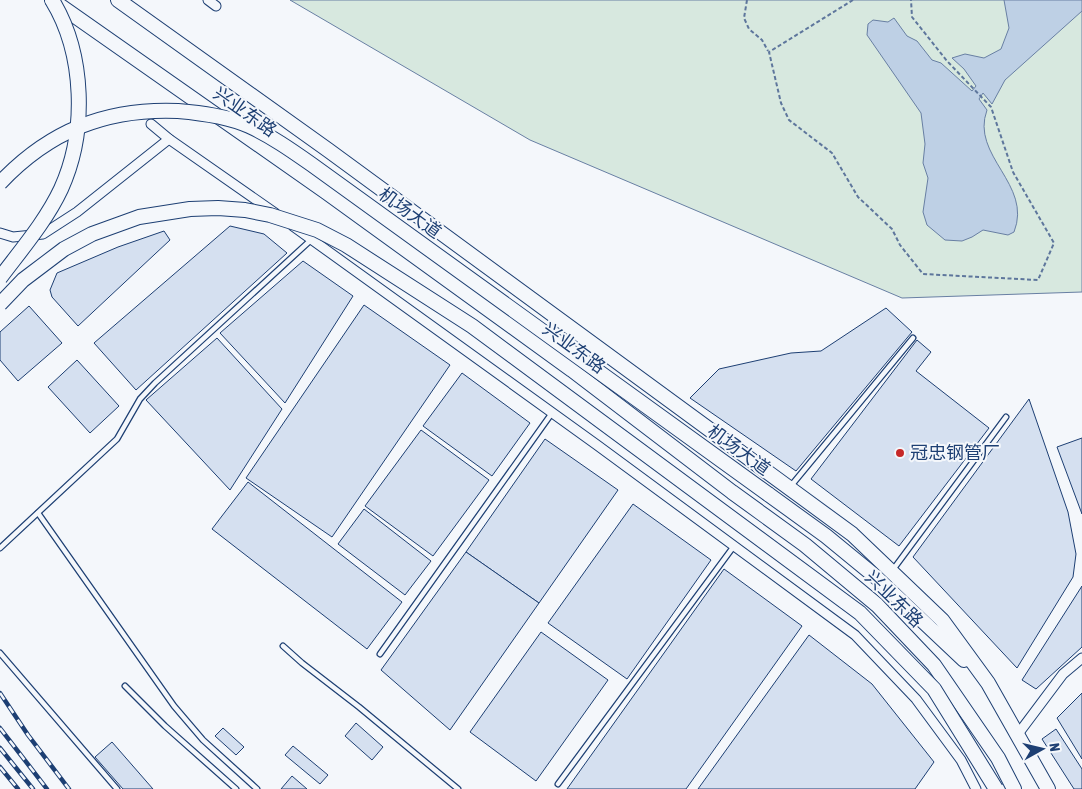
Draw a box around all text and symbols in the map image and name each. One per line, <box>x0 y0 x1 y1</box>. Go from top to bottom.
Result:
street label: 兴业东路 <box>210 82 281 141</box>
street label: 机场大道 <box>375 183 446 242</box>
street label: 兴业东路 <box>539 318 610 377</box>
street label: 机场大道 <box>704 420 775 479</box>
place label: 冠忠钢管厂 <box>910 442 1000 463</box>
marker: 冠忠钢管厂 <box>894 447 906 459</box>
street label: 兴业东路 <box>861 566 928 631</box>
north arrow <box>1017 724 1067 774</box>
text: N <box>1046 742 1063 752</box>

